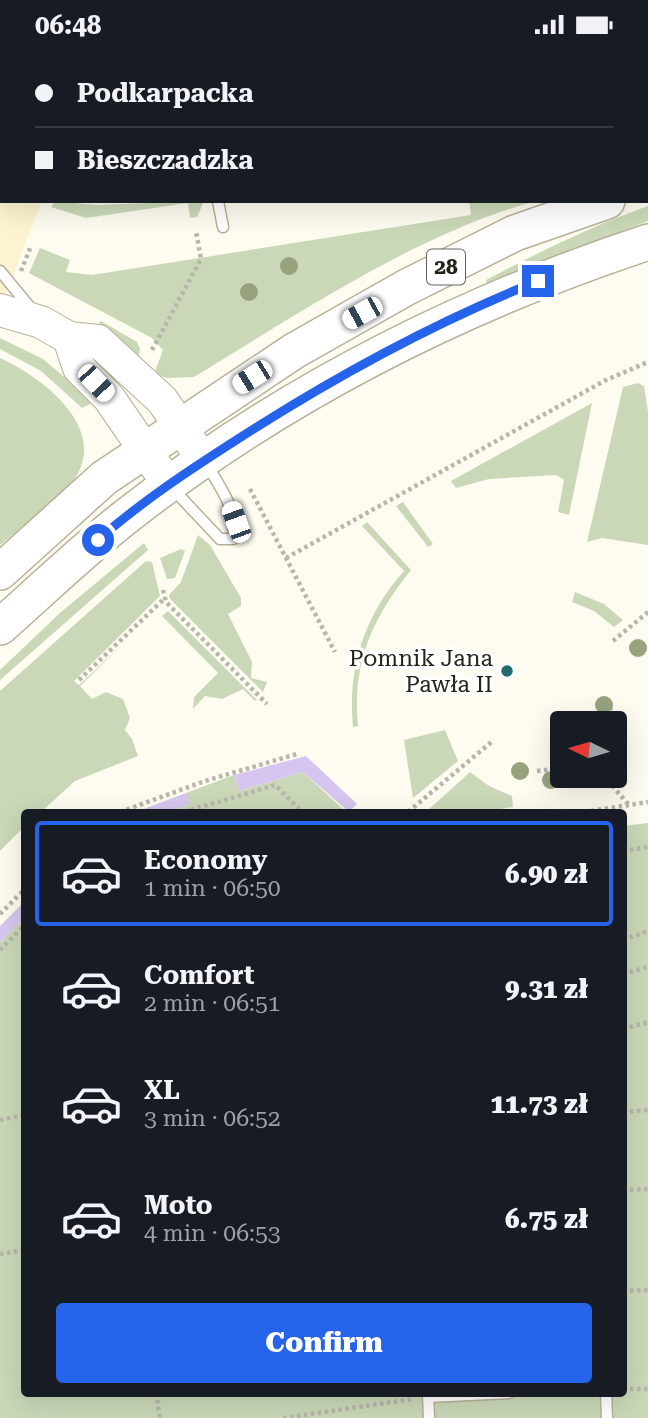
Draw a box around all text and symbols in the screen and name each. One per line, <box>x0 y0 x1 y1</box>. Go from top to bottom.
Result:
text: 06:48 <box>35 10 101 40</box>
text: Podkarpacka <box>77 78 253 108</box>
text: Bieszczadzka <box>77 145 254 175</box>
road number: 28 <box>427 249 465 284</box>
route end <box>522 265 554 297</box>
car <box>339 294 386 332</box>
car <box>229 357 276 397</box>
car <box>74 360 119 406</box>
car <box>219 499 254 545</box>
route start <box>82 524 114 556</box>
place label: Pomnik Jana Pawła II <box>349 645 494 698</box>
marker: Pomnik Jana Pawła II <box>499 663 515 679</box>
north arrow <box>550 711 626 787</box>
map controls <box>550 711 627 788</box>
icon: car <box>60 842 123 905</box>
text: Economy <box>144 845 267 875</box>
text: 6.90 zł <box>505 859 588 889</box>
text: 1 min · 06:50 <box>144 875 281 902</box>
icon: car <box>60 957 123 1020</box>
text: Comfort <box>144 960 254 990</box>
text: 9.31 zł <box>505 974 588 1004</box>
text: 2 min · 06:51 <box>144 990 281 1017</box>
icon: car <box>60 1072 123 1135</box>
text: XL <box>144 1075 180 1105</box>
text: 11.73 zł <box>490 1089 588 1119</box>
text: 3 min · 06:52 <box>144 1105 281 1132</box>
icon: car <box>60 1187 123 1250</box>
text: Moto <box>144 1190 213 1220</box>
text: 6.75 zł <box>505 1204 588 1234</box>
text: 4 min · 06:53 <box>144 1220 281 1247</box>
button: Confirm <box>56 1303 592 1383</box>

